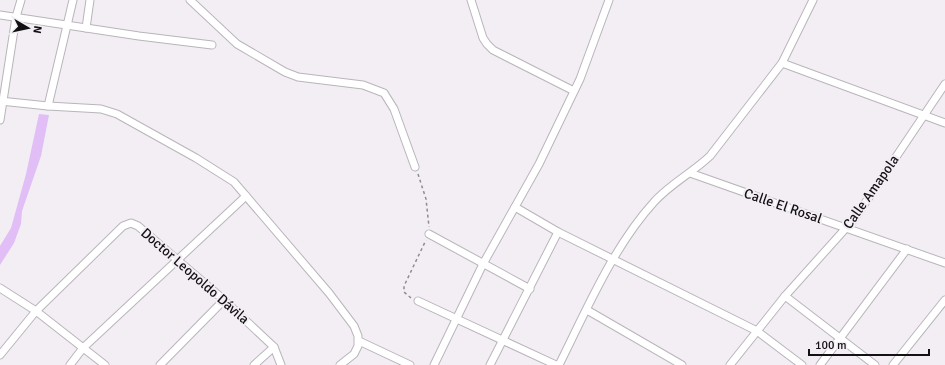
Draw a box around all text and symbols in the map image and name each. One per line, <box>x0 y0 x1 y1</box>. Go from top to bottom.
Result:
north arrow <box>8 8 48 48</box>
text: N <box>30 25 44 34</box>
street label: Calle Amapola <box>839 152 903 232</box>
street label: Calle El Rosal <box>742 185 824 227</box>
street label: Doctor Leopoldo Dávila <box>137 224 253 328</box>
scale bar <box>809 331 929 357</box>
text: 100 m <box>815 338 847 353</box>

